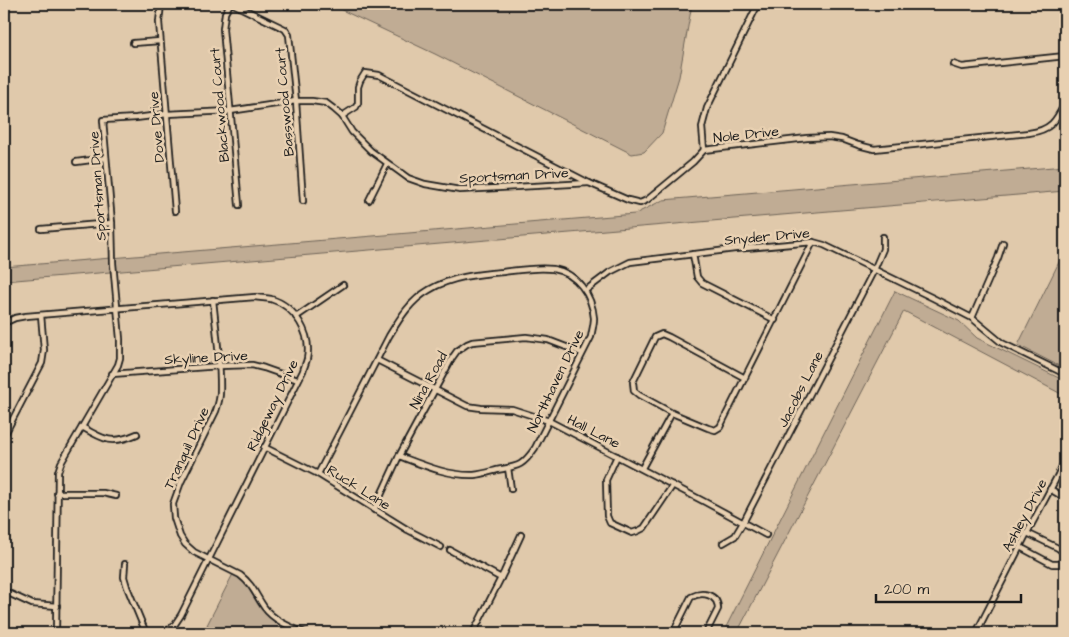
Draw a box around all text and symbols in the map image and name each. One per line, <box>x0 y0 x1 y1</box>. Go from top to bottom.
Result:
street label: Blackwood Court <box>205 46 235 163</box>
street label: Basswood Court <box>270 46 300 157</box>
street label: Dove Drive <box>144 90 170 163</box>
street label: Nole Drive <box>712 122 780 148</box>
street label: Sportsman Drive <box>84 130 112 241</box>
street label: Sportsman Drive <box>459 163 570 189</box>
street label: Snyder Drive <box>724 223 811 251</box>
street label: Northhaven Drive <box>522 326 590 436</box>
street label: Skyline Drive <box>164 346 249 370</box>
street label: Jacobs Lane <box>773 347 829 431</box>
street label: Nina Road <box>405 348 453 413</box>
street label: Ridgeway Drive <box>242 356 304 455</box>
street label: Tranquil Drive <box>159 404 215 493</box>
street label: Hall Lane <box>564 410 624 454</box>
street label: Ruck Lane <box>323 460 394 516</box>
street label: Ashley Drive <box>997 475 1053 555</box>
scale bar <box>876 572 1022 604</box>
text: 200 m <box>884 579 930 600</box>

